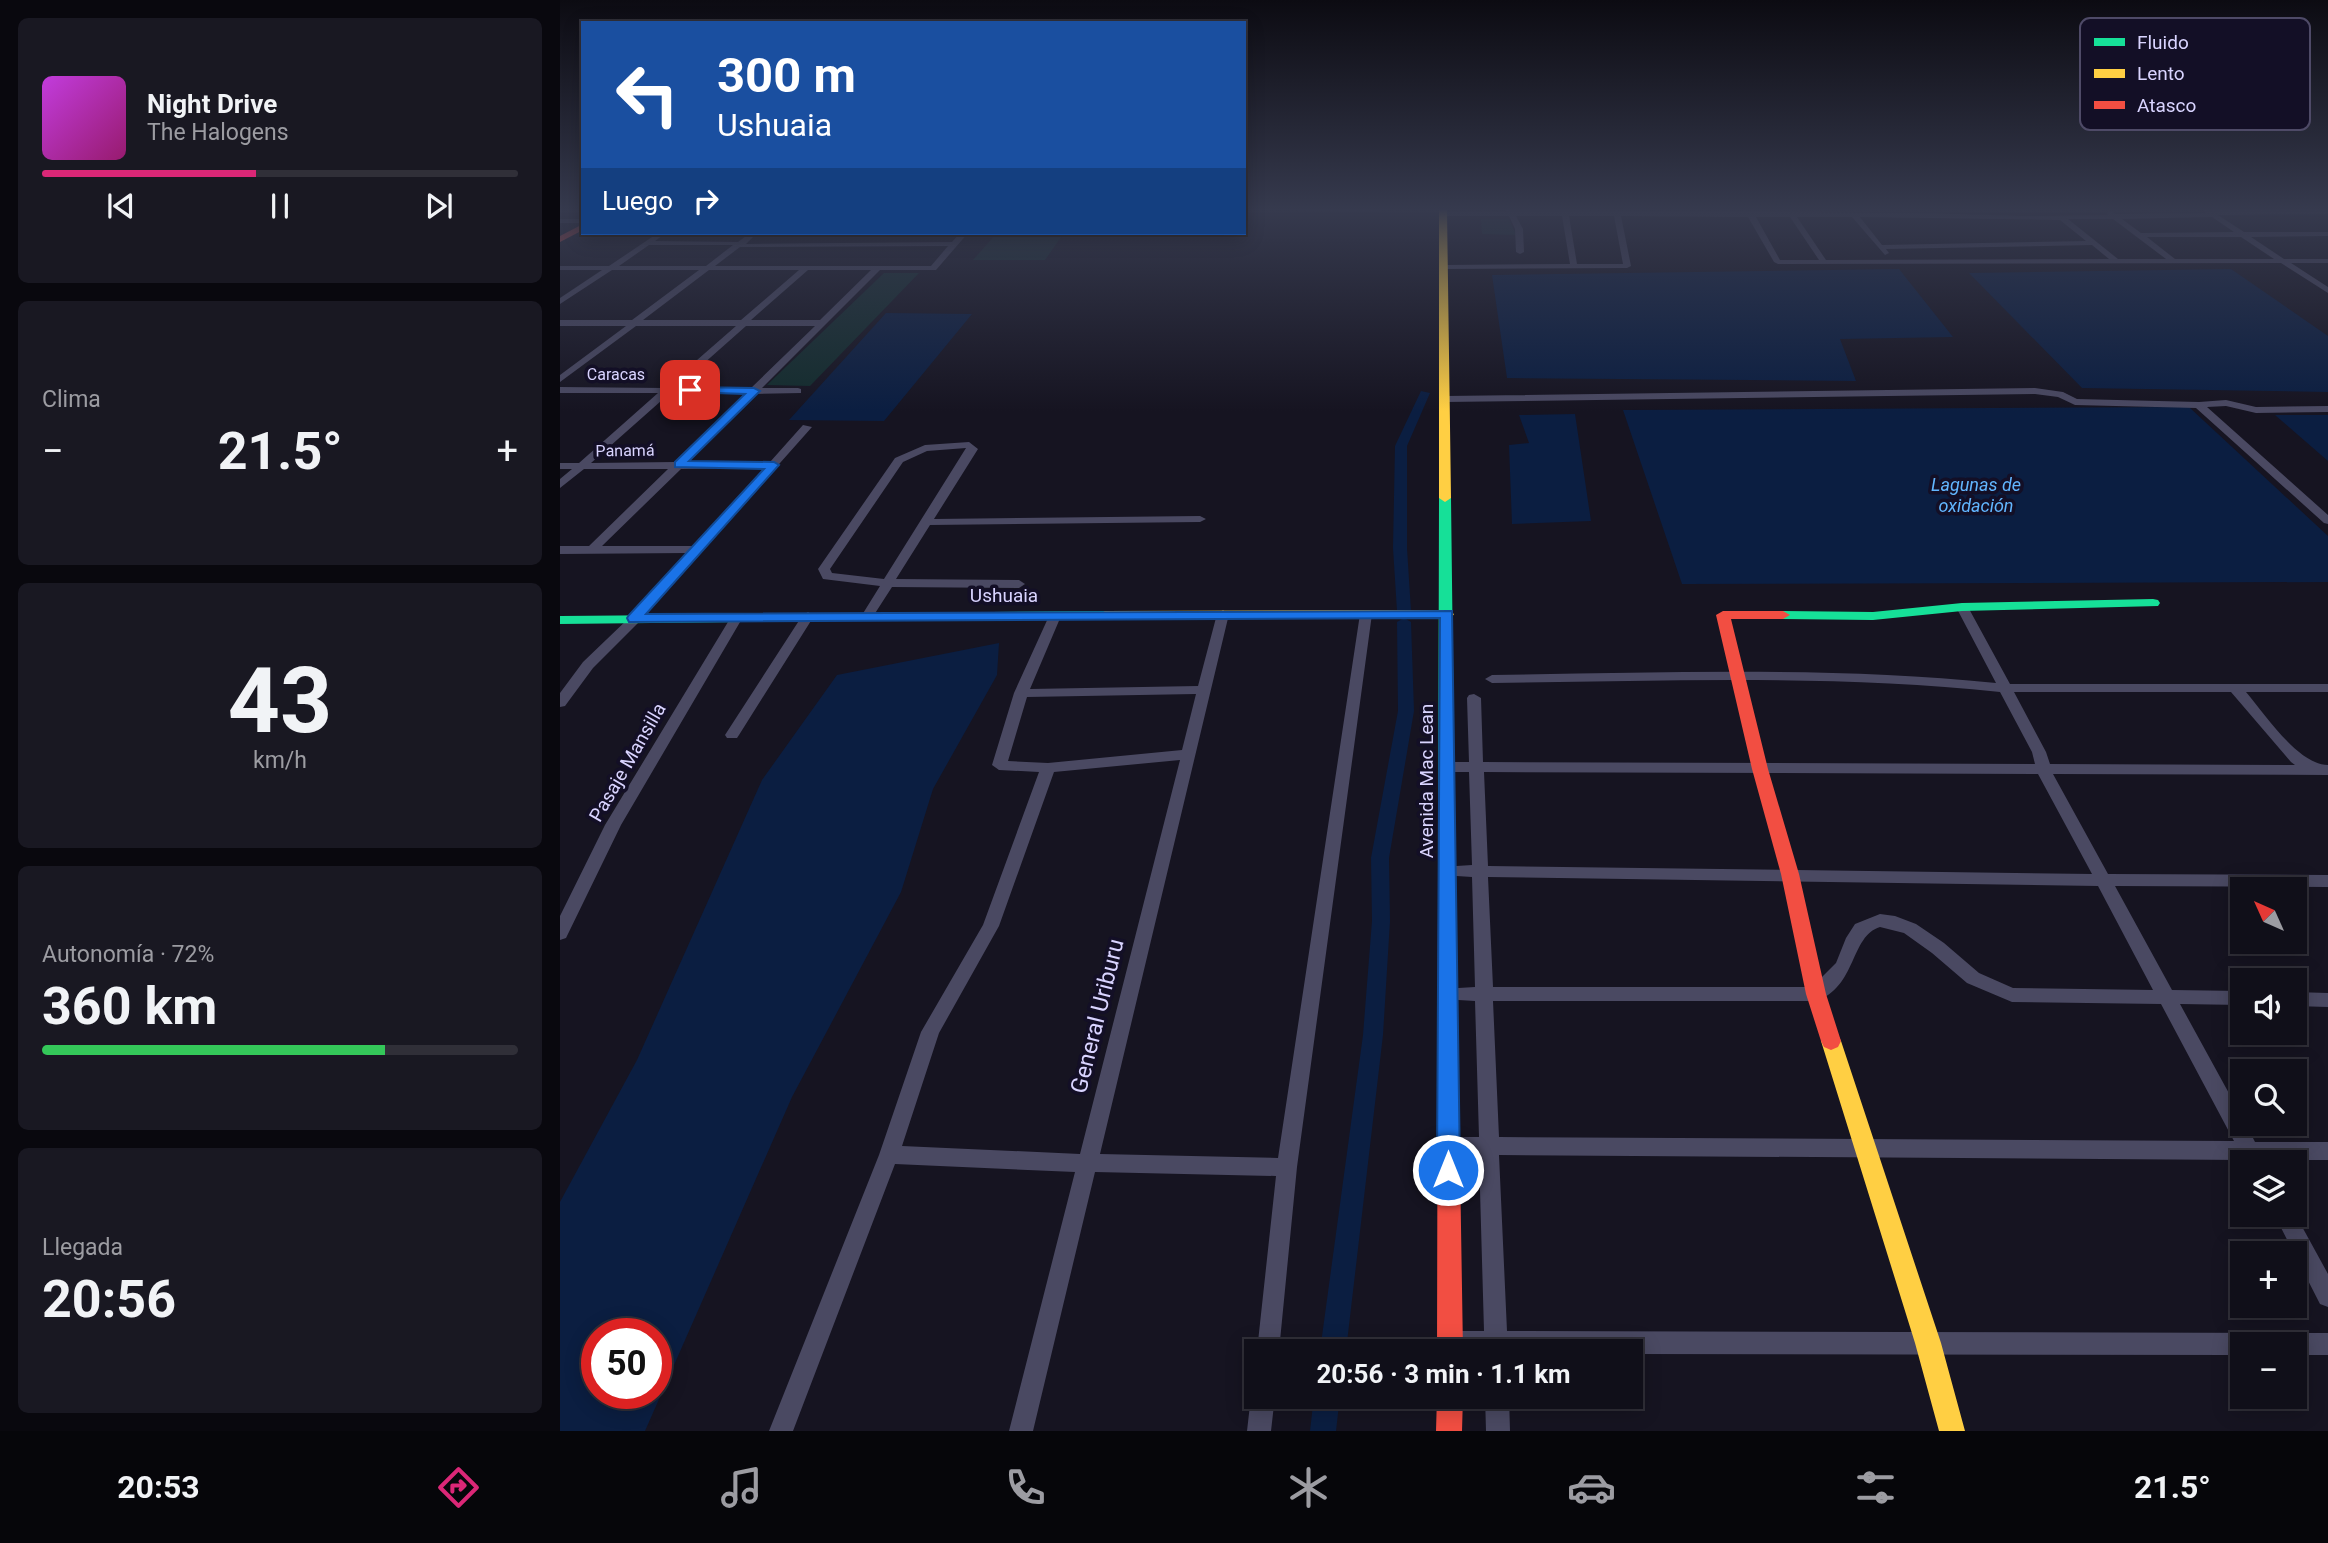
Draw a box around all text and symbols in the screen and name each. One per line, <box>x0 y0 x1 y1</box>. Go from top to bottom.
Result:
legend <box>2080 18 2310 130</box>
text: Fluido <box>2137 31 2189 54</box>
text: 300 m <box>717 47 856 104</box>
icon: left <box>602 49 693 140</box>
text: Lento <box>2137 62 2185 85</box>
text: Night Drive <box>147 89 277 119</box>
text: Atasco <box>2137 94 2196 117</box>
text: Ushuaia <box>717 106 832 144</box>
text: The Halogens <box>147 119 289 146</box>
icon: right <box>687 182 725 220</box>
text: Luego <box>602 186 673 216</box>
icon: previous <box>102 187 140 225</box>
icon: pause <box>261 187 299 225</box>
icon: next <box>420 187 458 225</box>
pin <box>660 360 720 420</box>
street label: Caracas <box>587 365 645 384</box>
icon: arrive <box>671 371 709 409</box>
text: Clima <box>42 386 101 413</box>
text: 21.5° <box>218 421 343 482</box>
text: − <box>42 429 64 473</box>
text: + <box>496 429 518 473</box>
street label: Panamá <box>595 440 655 461</box>
water label: Lagunas de oxidación <box>1931 474 2021 516</box>
street label: Ushuaia <box>970 584 1038 607</box>
text: 43 <box>228 648 332 754</box>
street label: Pasaje Mansilla <box>584 699 671 826</box>
street label: Avenida Mac Lean <box>1415 704 1438 858</box>
text: km/h <box>253 747 307 774</box>
north arrow <box>2230 877 2306 954</box>
map controls <box>2230 877 2307 1409</box>
street label: General Uriburu <box>1065 936 1130 1096</box>
text: Autonomía · 72% <box>42 941 214 968</box>
button: sound <box>2230 968 2307 1045</box>
text: 360 km <box>42 976 217 1037</box>
button: search <box>2230 1059 2307 1136</box>
position arrow <box>1411 1133 1485 1207</box>
button: layers <box>2230 1150 2307 1227</box>
text: Llegada <box>42 1234 123 1261</box>
button: + <box>2230 1241 2307 1318</box>
text: 20:56 <box>42 1269 176 1330</box>
speed limit sign: 50 <box>581 1318 672 1409</box>
button: − <box>2230 1332 2307 1409</box>
text: 20:56 · 3 min · 1.1 km <box>1316 1359 1571 1389</box>
icon: directions <box>434 1463 483 1512</box>
icon: music <box>717 1463 766 1512</box>
icon: phone <box>1001 1463 1050 1512</box>
icon: climate <box>1284 1463 1333 1512</box>
icon: car <box>1567 1463 1616 1512</box>
icon: filters <box>1851 1463 1900 1512</box>
text: 20:53 <box>117 1468 200 1506</box>
text: 21.5° <box>2134 1468 2211 1506</box>

